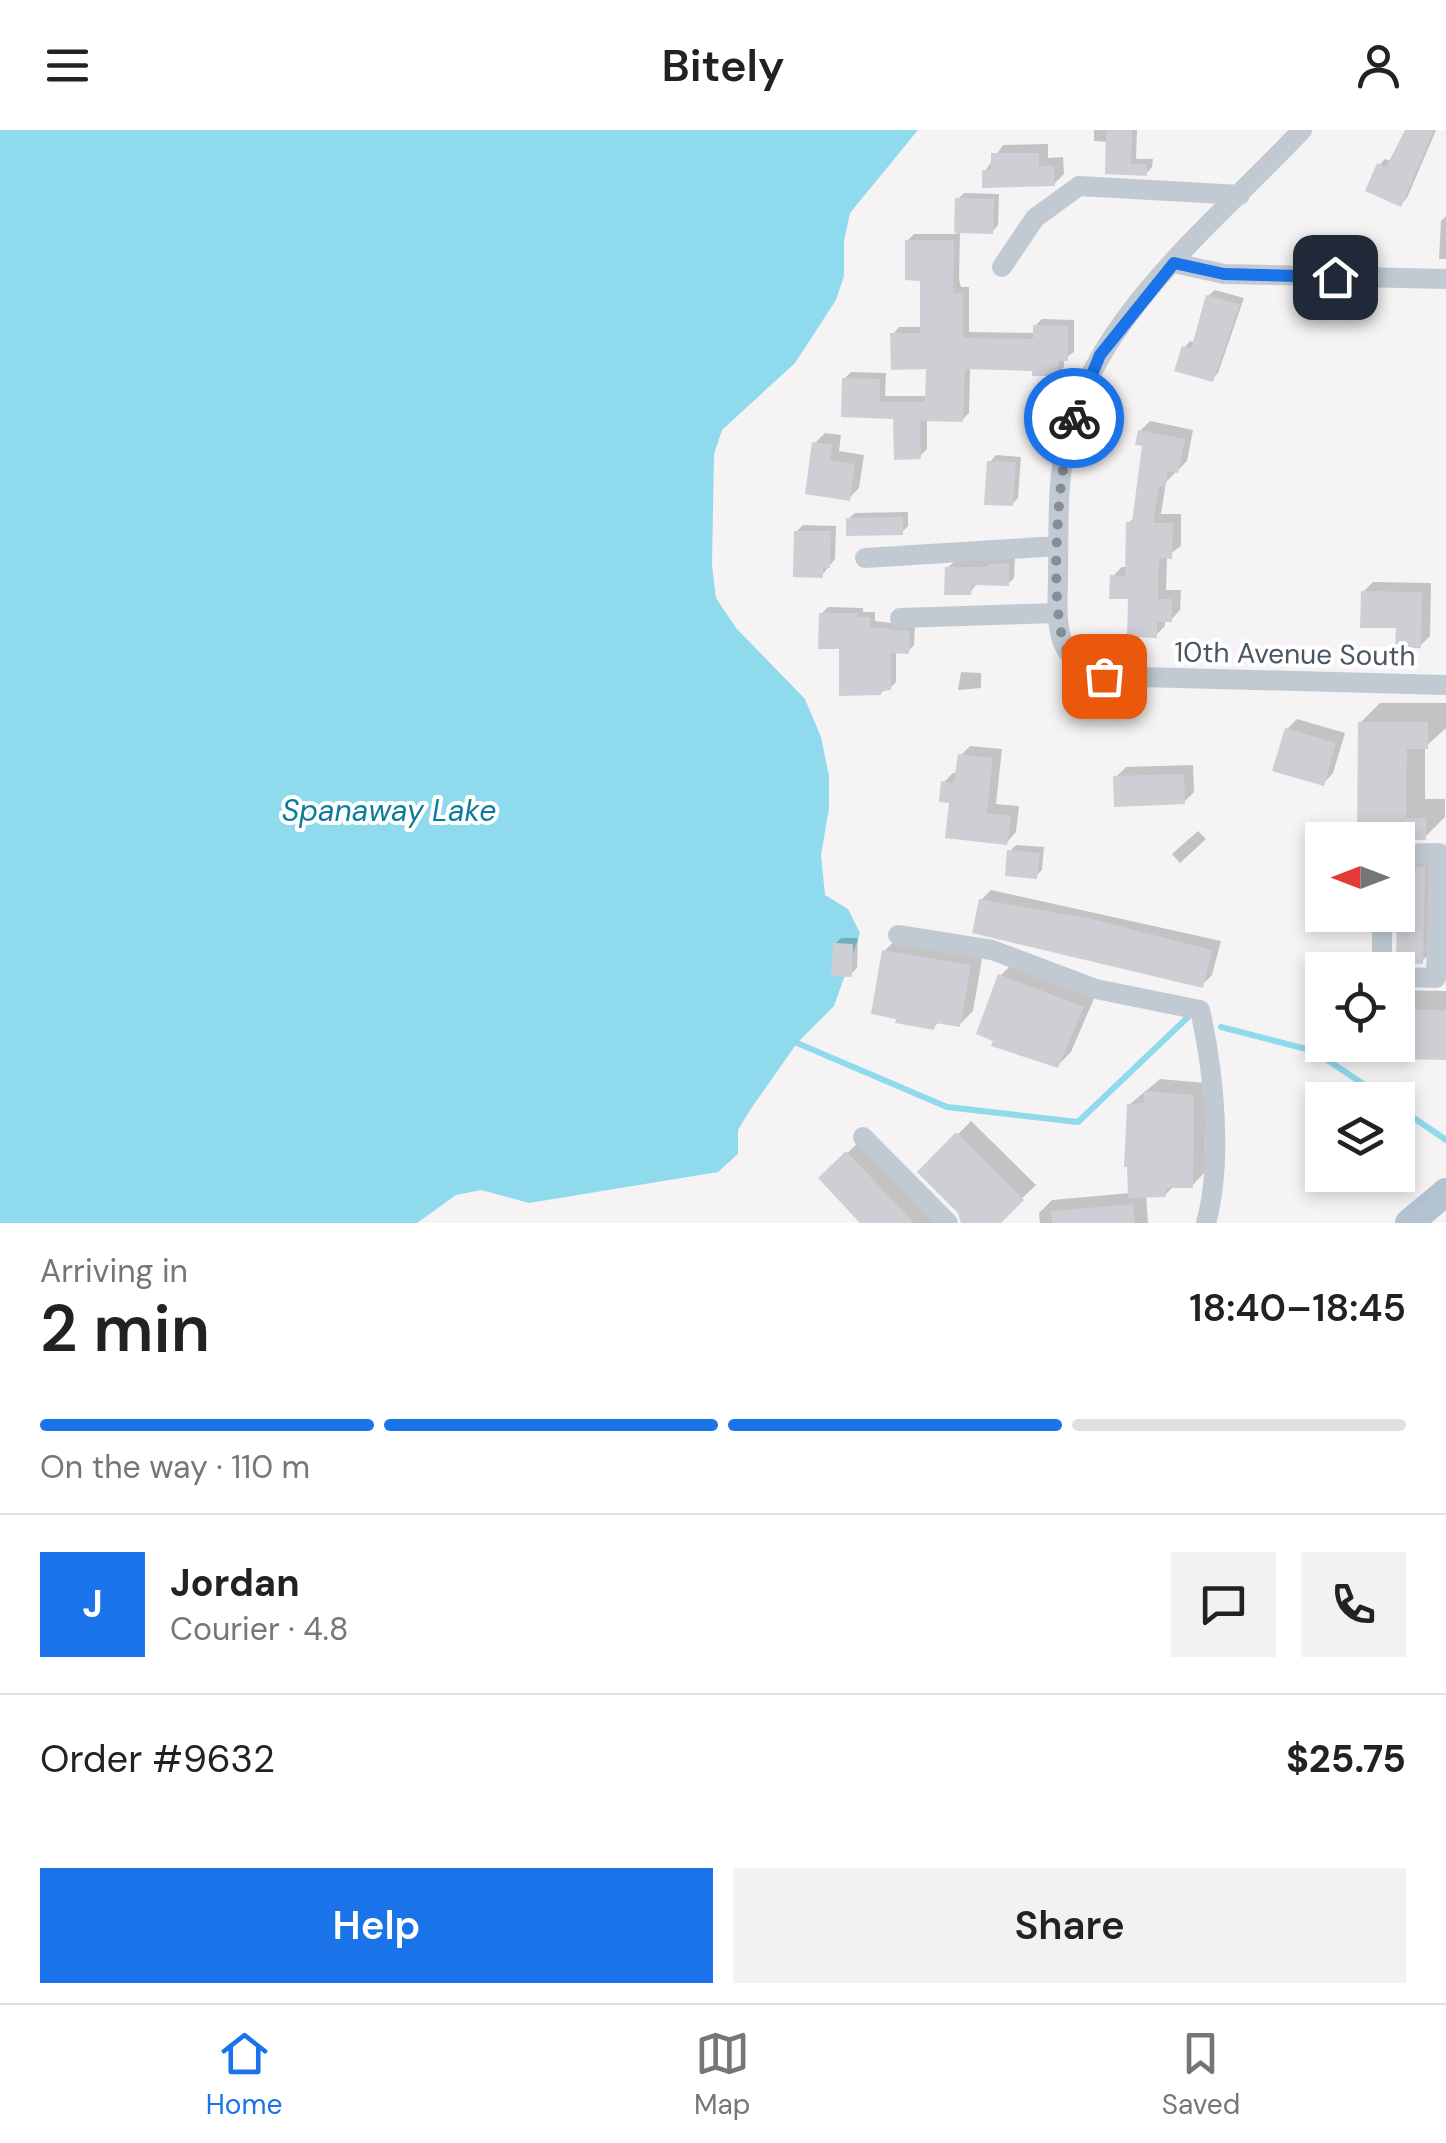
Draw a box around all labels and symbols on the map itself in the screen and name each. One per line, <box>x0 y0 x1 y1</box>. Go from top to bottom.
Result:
pin <box>1293 235 1378 320</box>
courier <box>1024 368 1124 468</box>
street label: 10th Avenue South <box>1174 633 1416 675</box>
pin <box>1062 634 1147 719</box>
water label: Spanaway Lake <box>282 791 496 830</box>
north arrow <box>1305 822 1415 932</box>

